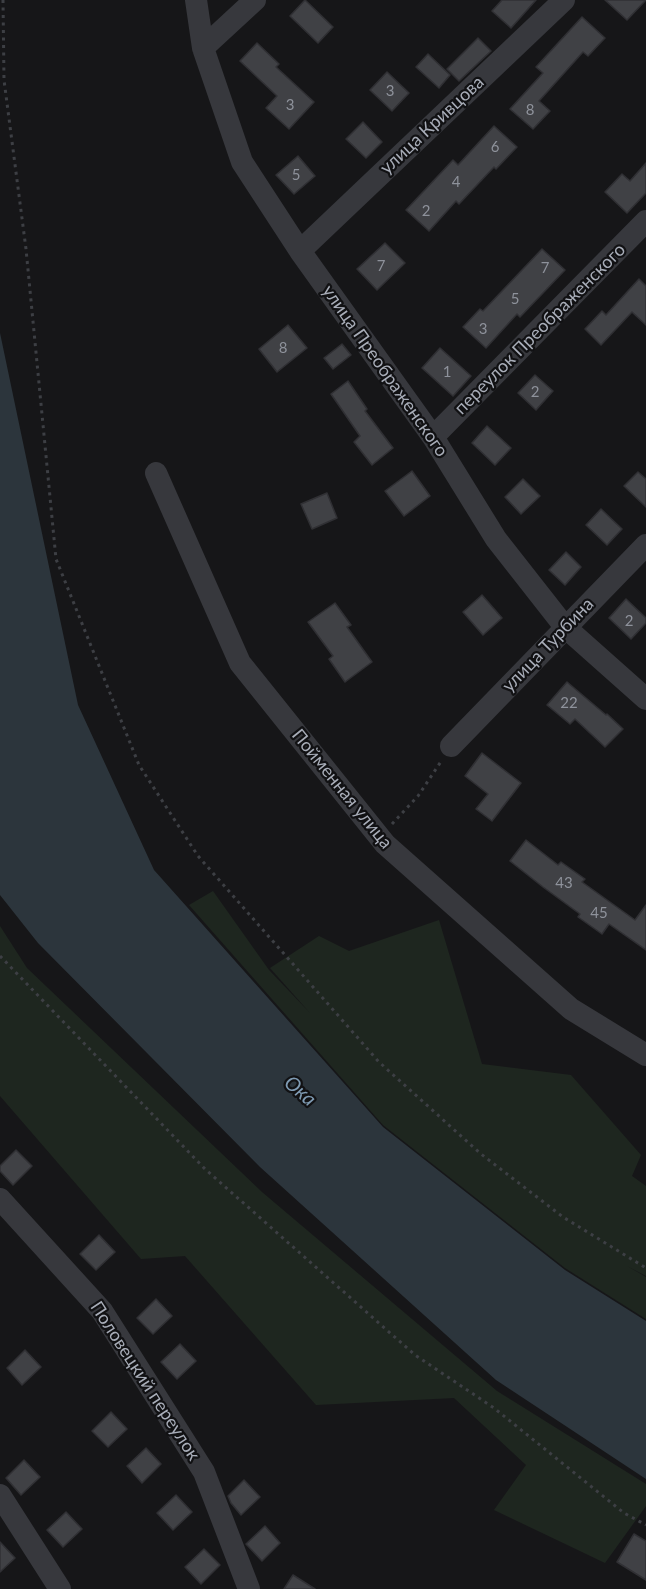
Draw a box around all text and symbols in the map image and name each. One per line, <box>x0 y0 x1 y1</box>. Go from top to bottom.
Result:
street label: улица Кривцова <box>376 71 488 179</box>
house number: 3 <box>386 82 394 100</box>
house number: 3 <box>286 96 294 114</box>
house number: 8 <box>526 101 534 119</box>
house number: 6 <box>491 138 499 156</box>
house number: 5 <box>292 166 300 184</box>
house number: 4 <box>452 173 460 191</box>
house number: 2 <box>422 202 430 220</box>
street label: переулок Преображенского <box>450 239 630 419</box>
house number: 7 <box>377 257 385 275</box>
house number: 7 <box>541 259 549 277</box>
street label: улица Преображенского <box>317 281 453 461</box>
house number: 5 <box>511 290 519 308</box>
house number: 3 <box>479 320 487 338</box>
house number: 8 <box>279 339 287 357</box>
house number: 1 <box>443 363 451 381</box>
house number: 2 <box>531 383 539 401</box>
street label: улица Турбина <box>498 594 598 696</box>
house number: 2 <box>625 612 633 630</box>
house number: 22 <box>560 694 578 712</box>
street label: Пойменная улица <box>287 725 397 853</box>
house number: 43 <box>555 874 573 892</box>
house number: 45 <box>590 904 608 922</box>
water label: Ока <box>279 1071 321 1111</box>
street label: Половецкий переулок <box>86 1298 204 1464</box>

